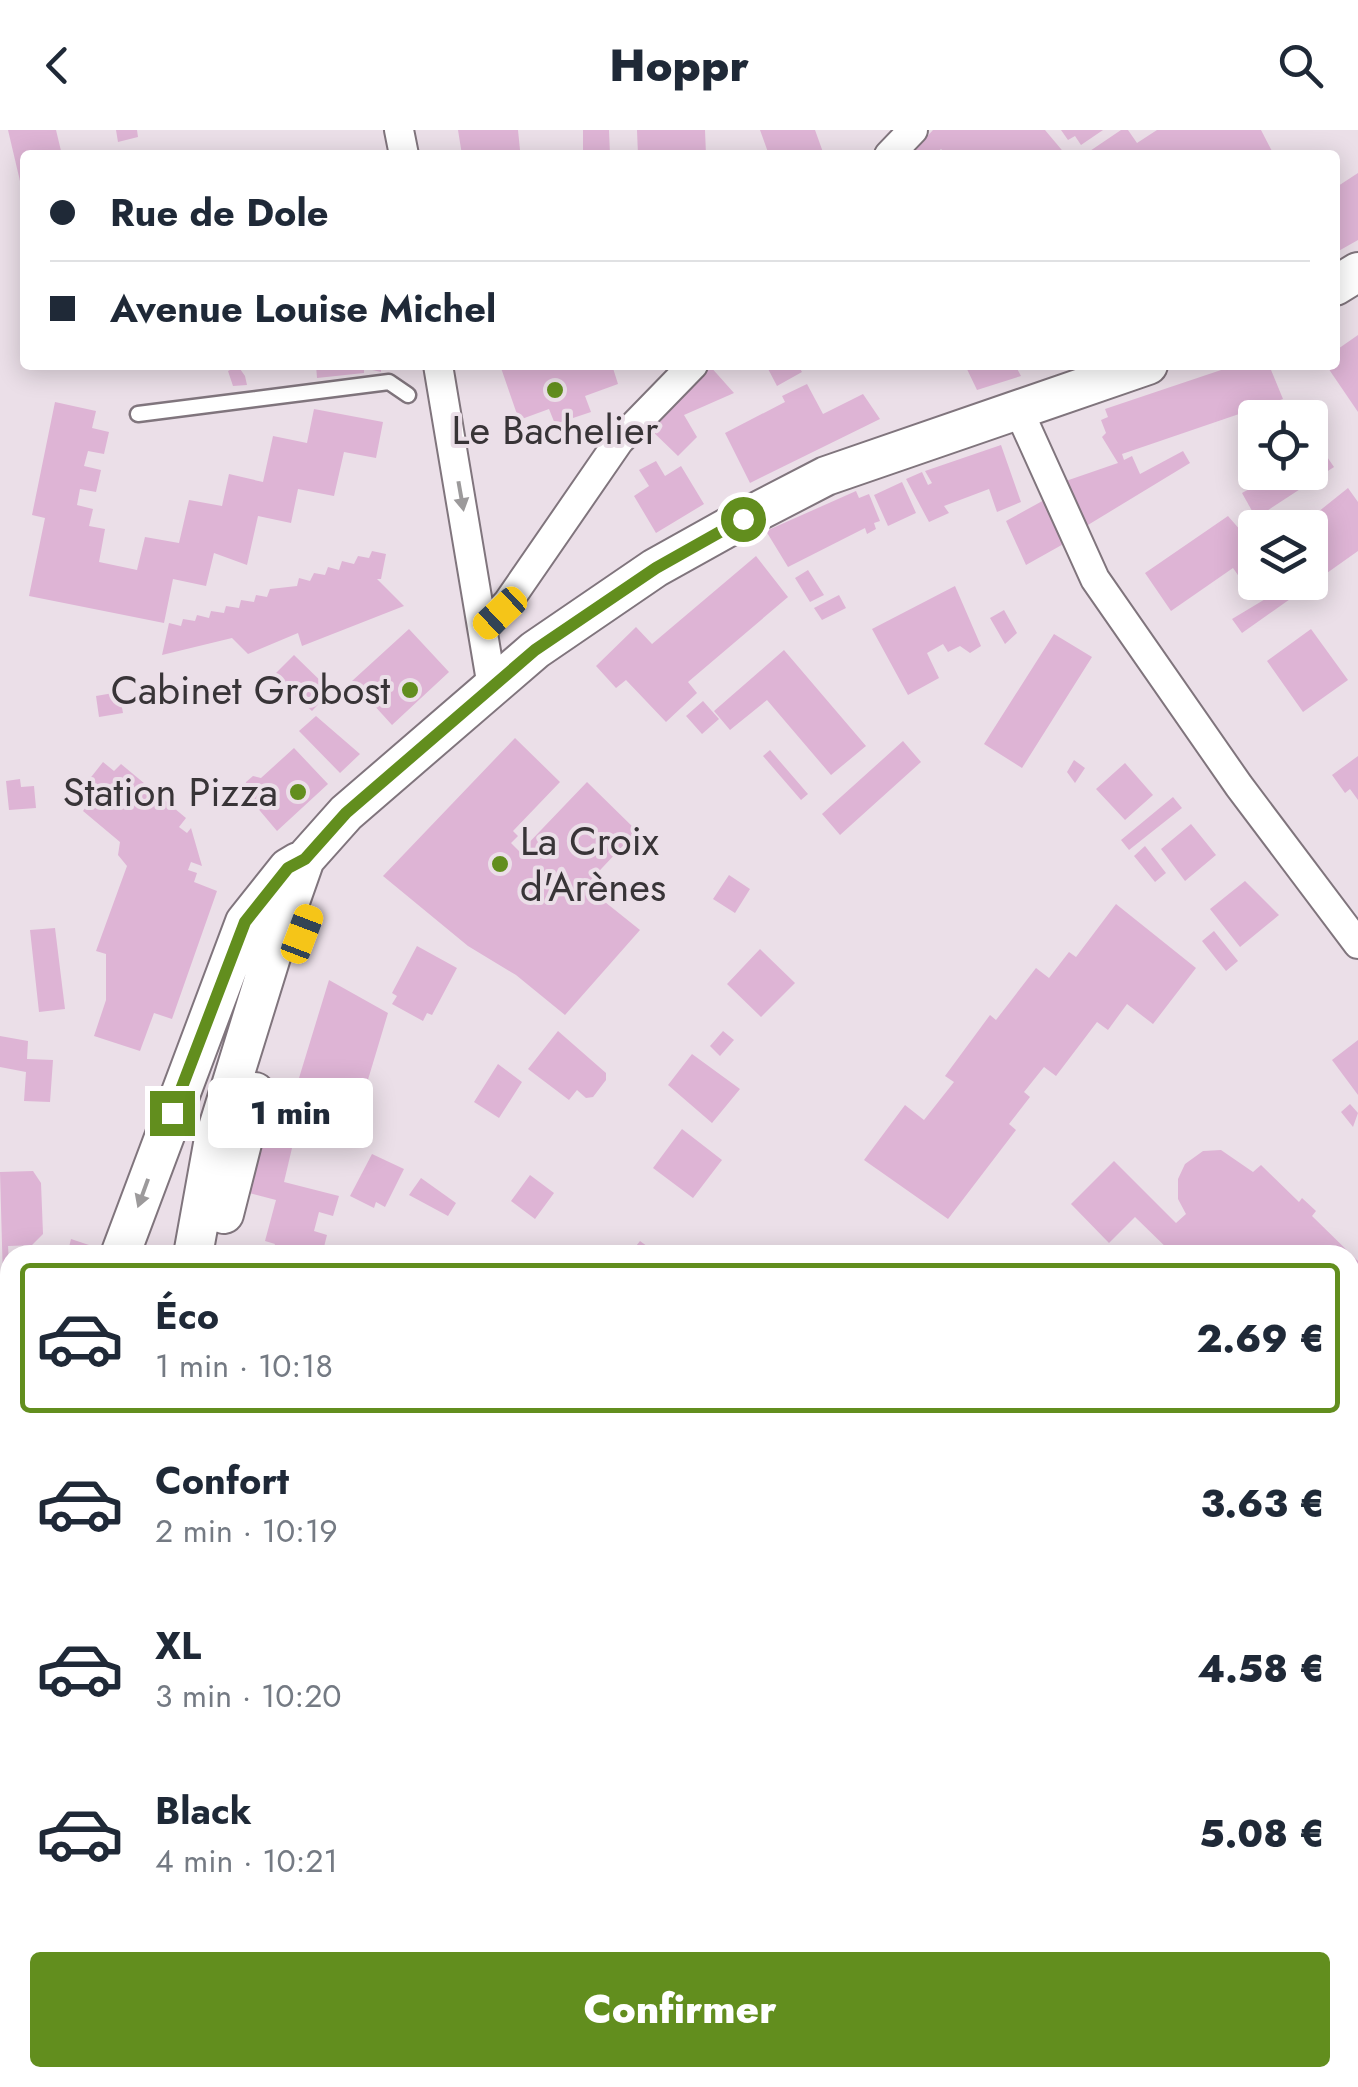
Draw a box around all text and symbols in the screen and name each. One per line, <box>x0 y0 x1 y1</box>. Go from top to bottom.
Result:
text: Hoppr <box>609 33 749 98</box>
icon: back <box>30 38 85 93</box>
icon: search <box>1273 38 1328 93</box>
text: Rue de Dole <box>110 185 329 240</box>
text: Avenue Louise Michel <box>110 281 496 336</box>
marker: Le Bachelier <box>544 379 566 401</box>
map controls <box>1238 400 1328 600</box>
button: locate <box>1238 400 1328 490</box>
place label: Le Bachelier <box>452 401 659 459</box>
one-way arrow <box>454 480 469 512</box>
route start <box>721 497 766 542</box>
button: layers <box>1238 510 1328 600</box>
car <box>468 582 532 644</box>
place label: Cabinet Grobost <box>111 661 390 719</box>
marker: Cabinet Grobost <box>399 679 421 701</box>
place label: Station Pizza <box>63 763 278 821</box>
marker: Station Pizza <box>287 781 309 803</box>
place label: La Croix d'Arènes <box>520 812 666 916</box>
marker: La Croix d'Arènes <box>489 853 511 875</box>
car <box>277 901 327 967</box>
callout: 1 min <box>207 1078 372 1148</box>
text: 1 min <box>250 1090 331 1136</box>
route end <box>150 1091 195 1136</box>
one-way arrow <box>135 1178 150 1208</box>
text: Éco <box>155 1288 219 1343</box>
icon: car <box>35 1293 125 1383</box>
text: 2.69 € <box>1196 1311 1325 1366</box>
text: 1 min · 10:18 <box>155 1343 333 1389</box>
text: Confort <box>155 1453 289 1508</box>
icon: car <box>35 1458 125 1548</box>
text: 3.63 € <box>1201 1476 1325 1531</box>
text: 2 min · 10:19 <box>155 1508 338 1554</box>
text: XL <box>155 1618 201 1673</box>
icon: car <box>35 1623 125 1713</box>
text: 4.58 € <box>1197 1641 1325 1696</box>
text: 3 min · 10:20 <box>155 1673 342 1719</box>
text: Black <box>155 1783 252 1838</box>
icon: car <box>35 1788 125 1878</box>
text: 5.08 € <box>1199 1806 1325 1861</box>
text: 4 min · 10:21 <box>155 1838 338 1884</box>
button: Confirmer <box>30 1952 1330 2067</box>

